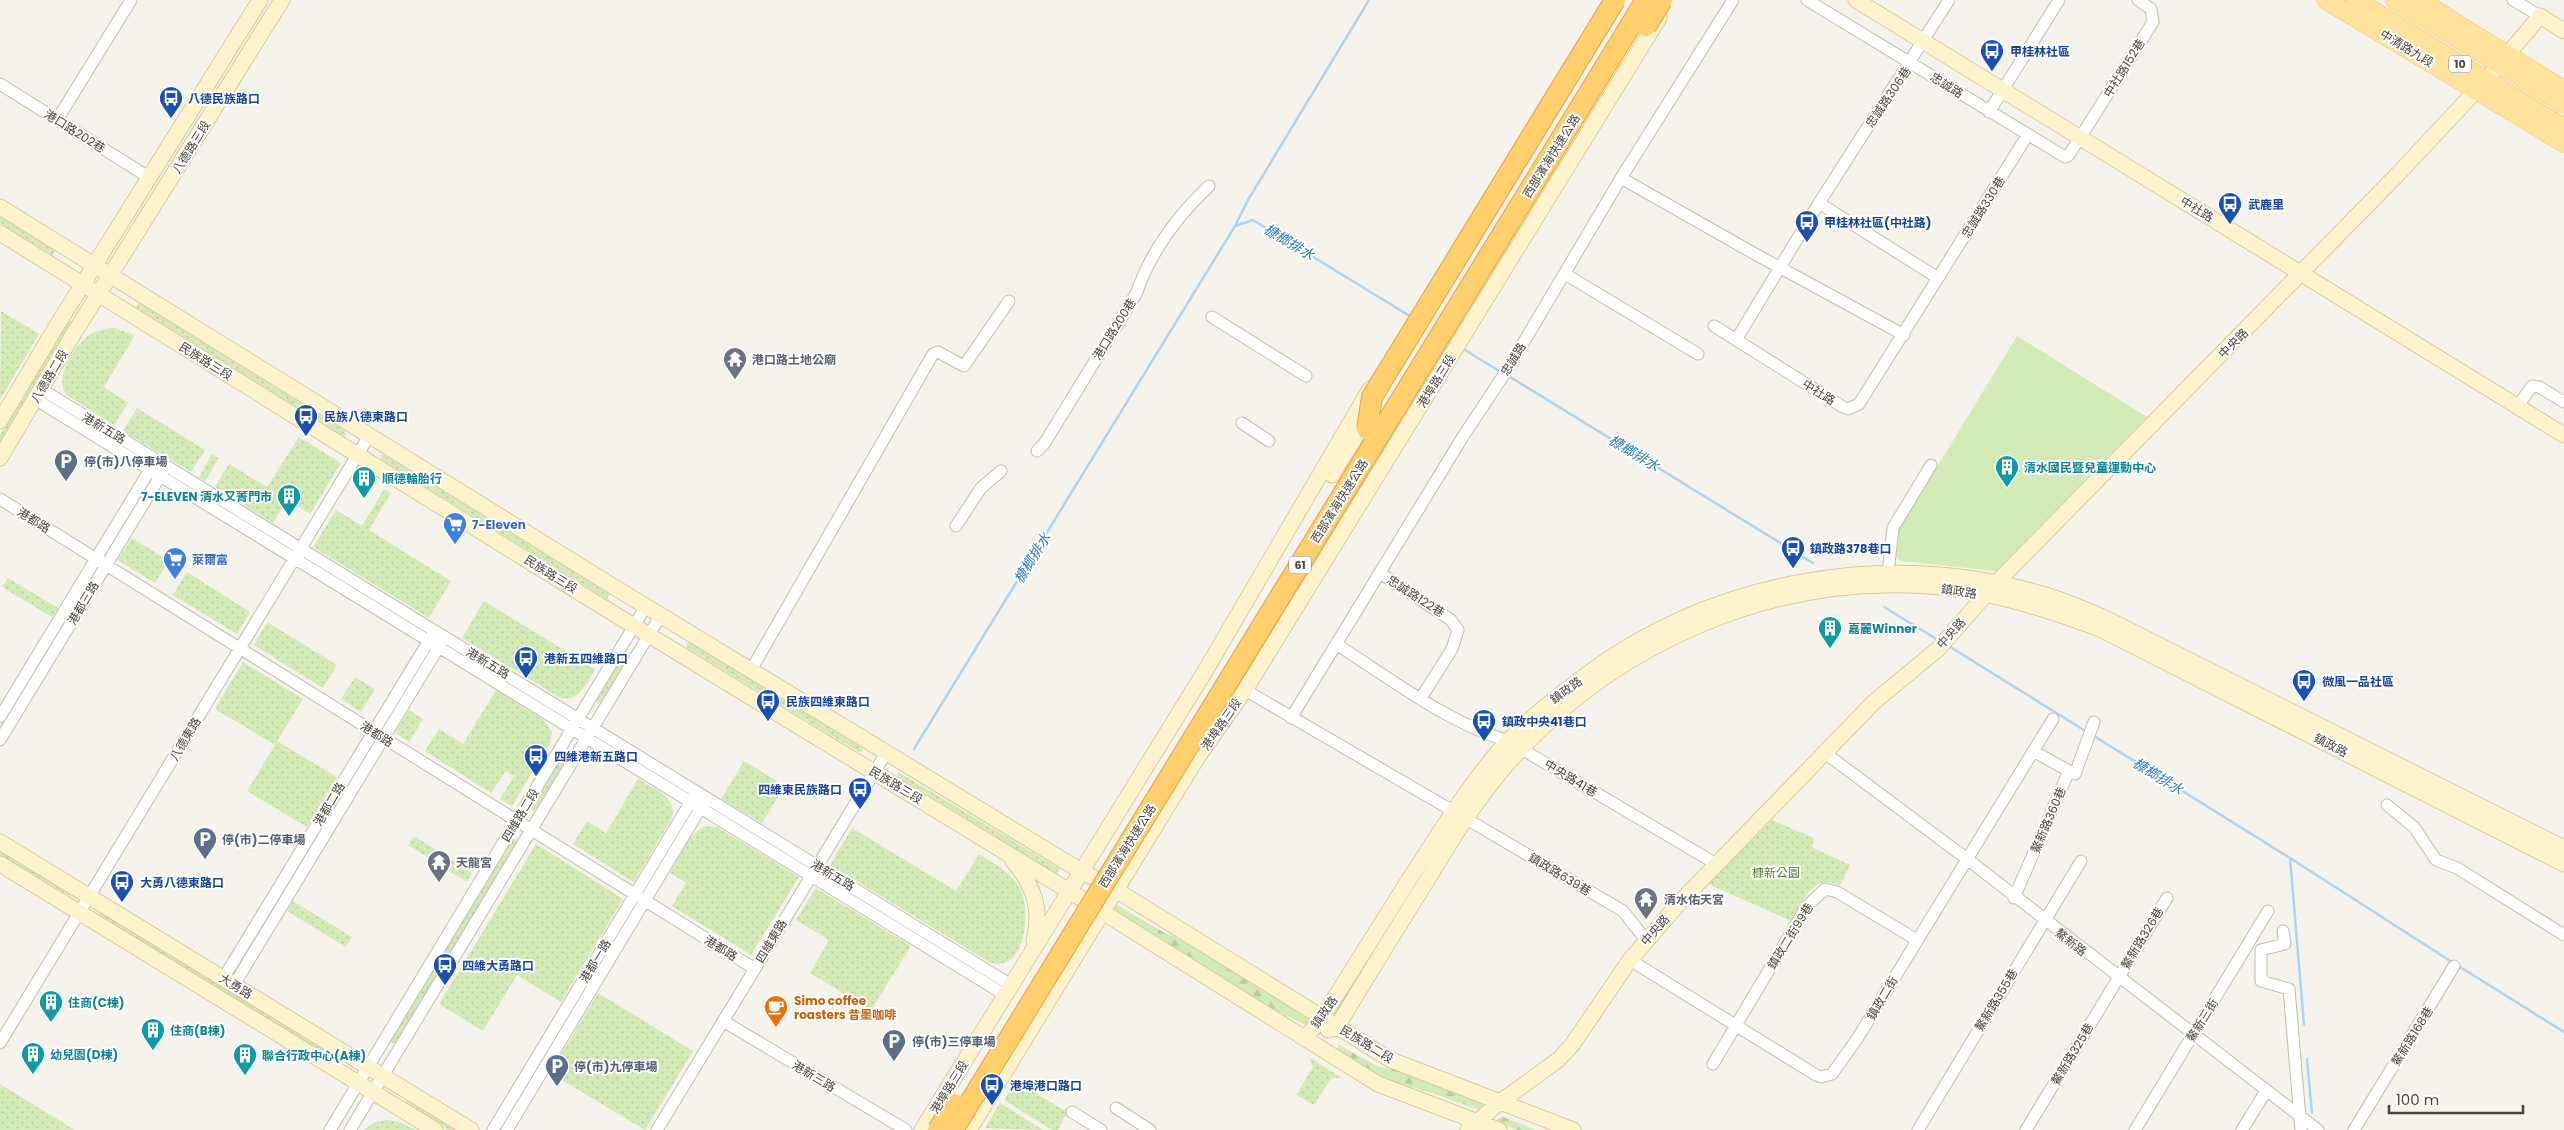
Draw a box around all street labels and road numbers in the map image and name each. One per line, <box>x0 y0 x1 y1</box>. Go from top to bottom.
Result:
street label: 中清路九段 <box>2377 25 2437 71</box>
street label: 中社路152巷 <box>2099 35 2149 101</box>
road number: 10 <box>2449 56 2471 72</box>
street label: 忠誠路306巷 <box>1861 63 1915 131</box>
street label: 忠誠路 <box>1927 68 1967 102</box>
street label: 港口路202巷 <box>41 105 109 157</box>
street label: 西部濱海快速公路 <box>1518 111 1584 201</box>
street label: 八德路三段 <box>168 117 214 177</box>
street label: 忠誠路330巷 <box>1957 173 2009 241</box>
street label: 中社路 <box>2177 192 2217 226</box>
street label: 港口路200巷 <box>1088 295 1140 363</box>
street label: 中央路 <box>2214 324 2252 362</box>
street label: 民族路三段 <box>176 338 236 384</box>
street label: 忠誠路 <box>1496 339 1530 379</box>
street label: 八德路二段 <box>26 346 72 406</box>
street label: 港埠路三段 <box>1413 351 1459 411</box>
street label: 中社路 <box>1799 375 1839 409</box>
street label: 港新五路 <box>79 408 129 448</box>
street label: 西部濱海快速公路 <box>1306 456 1372 546</box>
street label: 港都路 <box>14 503 54 537</box>
street label: 民族路三段 <box>521 551 581 597</box>
road number: 61 <box>1289 556 1311 574</box>
street label: 忠誠路122巷 <box>1384 571 1448 621</box>
street label: 港都三路 <box>63 578 103 628</box>
street label: 鎮政路 <box>1940 580 1978 602</box>
street label: 中央路 <box>1933 614 1969 652</box>
street label: 港新五路 <box>463 643 513 683</box>
street label: 鎮政路 <box>1546 673 1586 707</box>
street label: 港埠路三段 <box>1197 695 1245 753</box>
street label: 八德東路 <box>165 714 205 764</box>
street label: 港都路 <box>357 717 397 751</box>
street label: 鎮政路 <box>2311 729 2351 761</box>
street label: 中央路41巷 <box>1541 755 1601 801</box>
street label: 民族路三段 <box>866 762 926 808</box>
street label: 港都二路 <box>309 779 349 829</box>
street label: 鰲新路360巷 <box>2026 784 2070 856</box>
street label: 四維路二段 <box>497 785 543 845</box>
street label: 西部濱海快速公路 <box>1094 801 1160 891</box>
street label: 鎮政路639巷 <box>1526 849 1594 899</box>
street label: 港新五路 <box>808 855 858 895</box>
street label: 鎮政二街99巷 <box>1763 900 1817 972</box>
street label: 鰲新路326巷 <box>2117 904 2167 972</box>
street label: 中央路 <box>1637 911 1673 949</box>
street label: 四維東路 <box>751 916 791 966</box>
street label: 鰲新路 <box>2052 924 2090 960</box>
street label: 港都路 <box>701 931 741 965</box>
street label: 港都一路 <box>575 936 615 986</box>
street label: 鰲新路355巷 <box>1971 966 2021 1034</box>
street label: 大勇路 <box>216 969 256 1003</box>
street label: 鎮政二街 <box>1862 973 1902 1023</box>
street label: 鎮政路 <box>1307 992 1341 1032</box>
street label: 鰲新三街 <box>2182 995 2222 1045</box>
street label: 鰲新路168巷 <box>2387 1003 2437 1069</box>
street label: 鰲新路325巷 <box>2047 1020 2097 1088</box>
street label: 民族路二段 <box>1337 1021 1397 1067</box>
street label: 港新三路 <box>789 1056 839 1096</box>
street label: 港埠路三段 <box>926 1057 972 1117</box>

